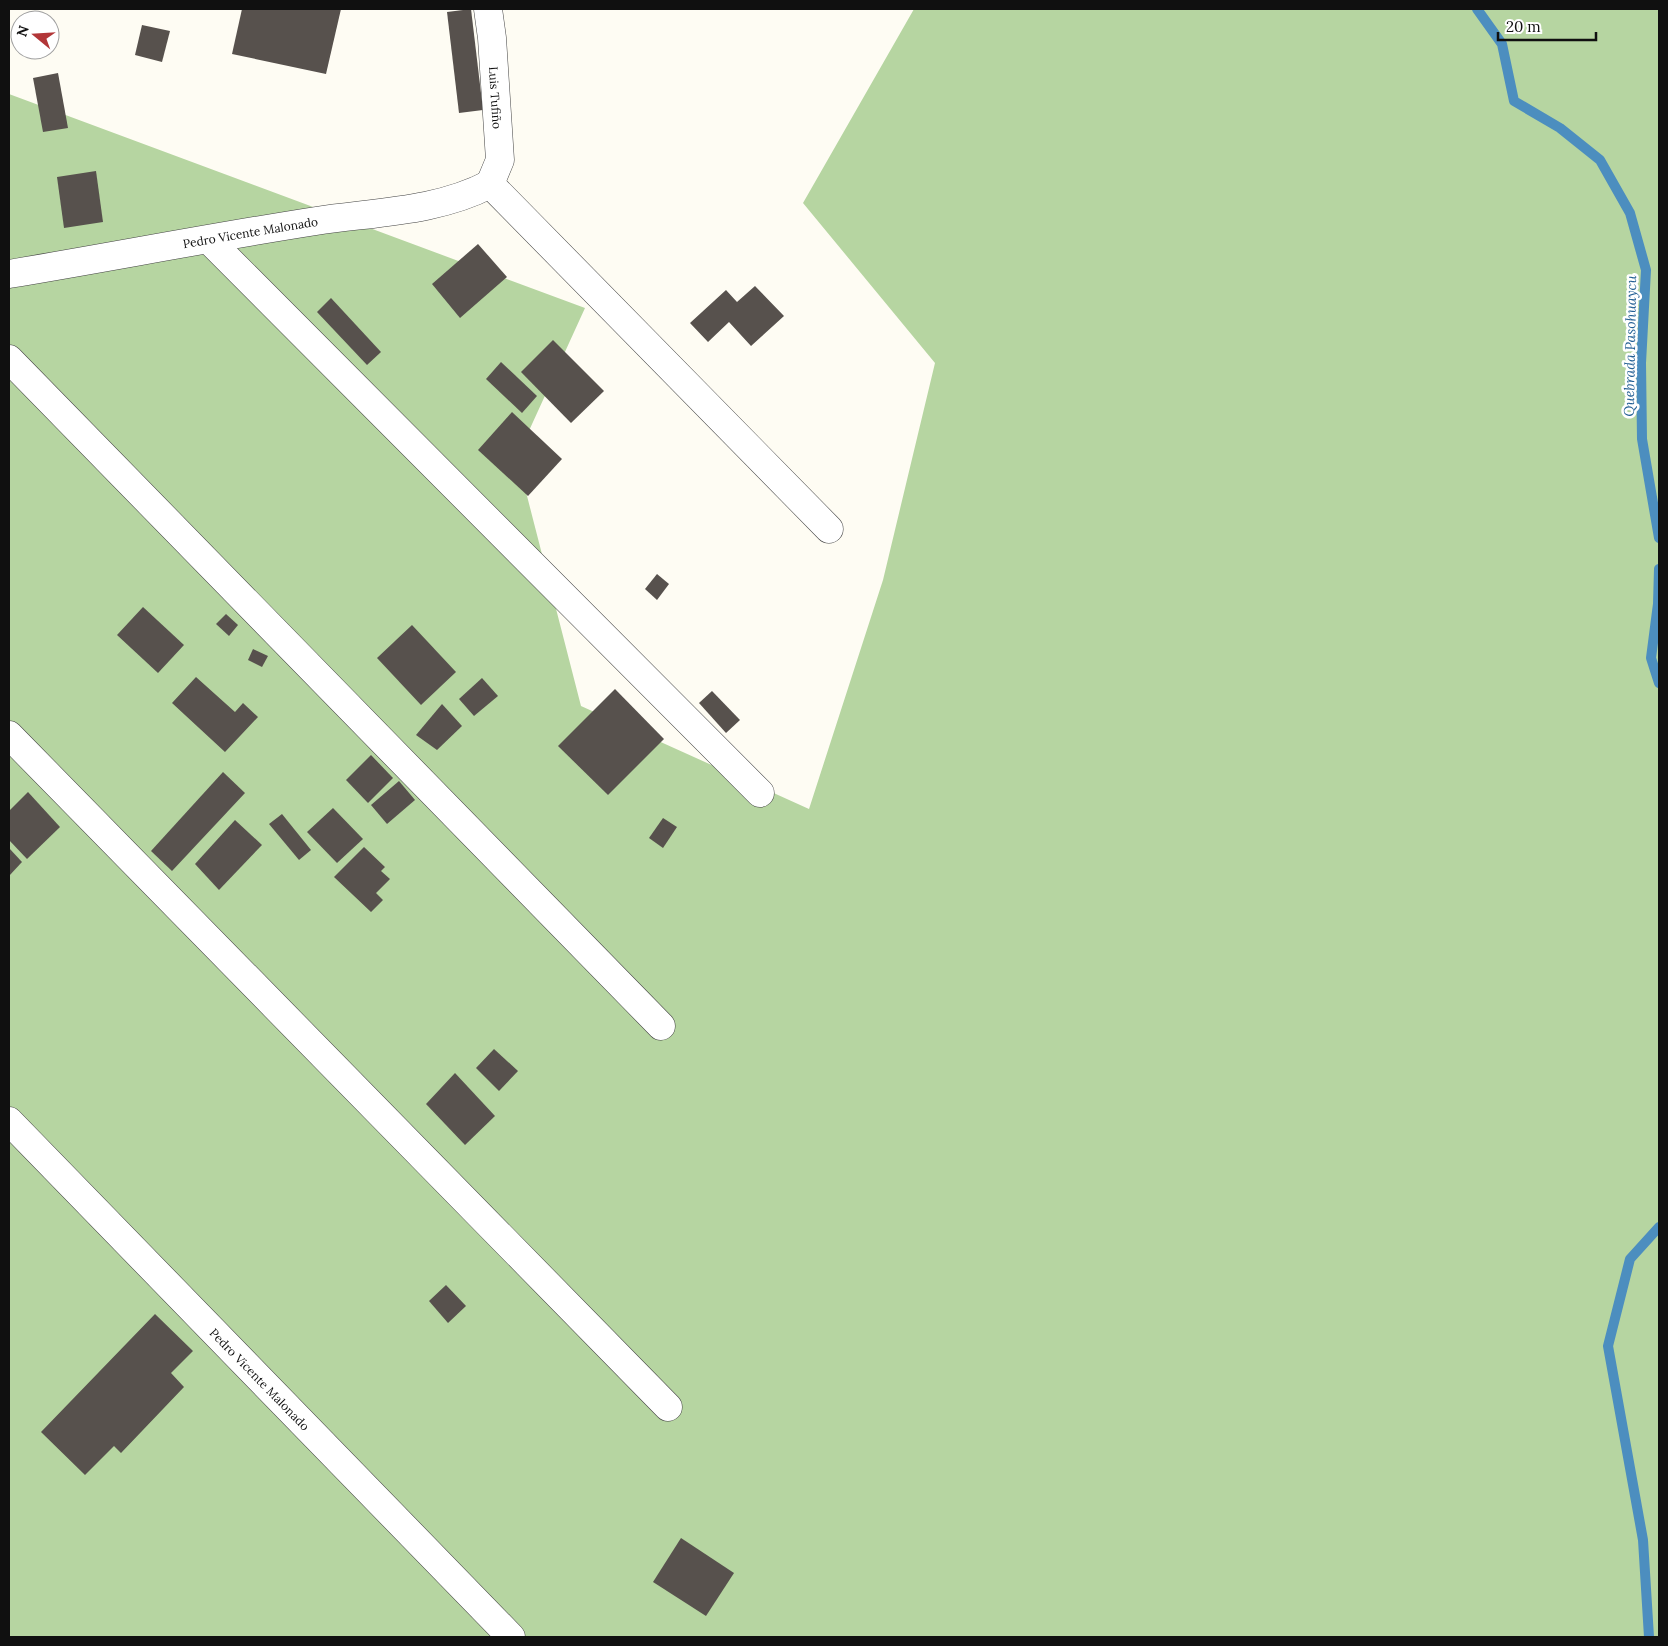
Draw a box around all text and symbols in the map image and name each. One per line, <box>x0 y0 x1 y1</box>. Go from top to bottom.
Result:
north arrow <box>10 10 60 60</box>
scale bar <box>1498 10 1596 42</box>
text: 20 m <box>1506 17 1541 36</box>
text: N <box>12 23 33 39</box>
street label: Luis Tufiño <box>486 66 505 129</box>
street label: Pedro Vicente Malonado <box>182 213 319 251</box>
water label: Quebrada Pasohuaycu <box>1620 275 1640 417</box>
street label: Pedro Vicente Malonado <box>207 1325 313 1433</box>

